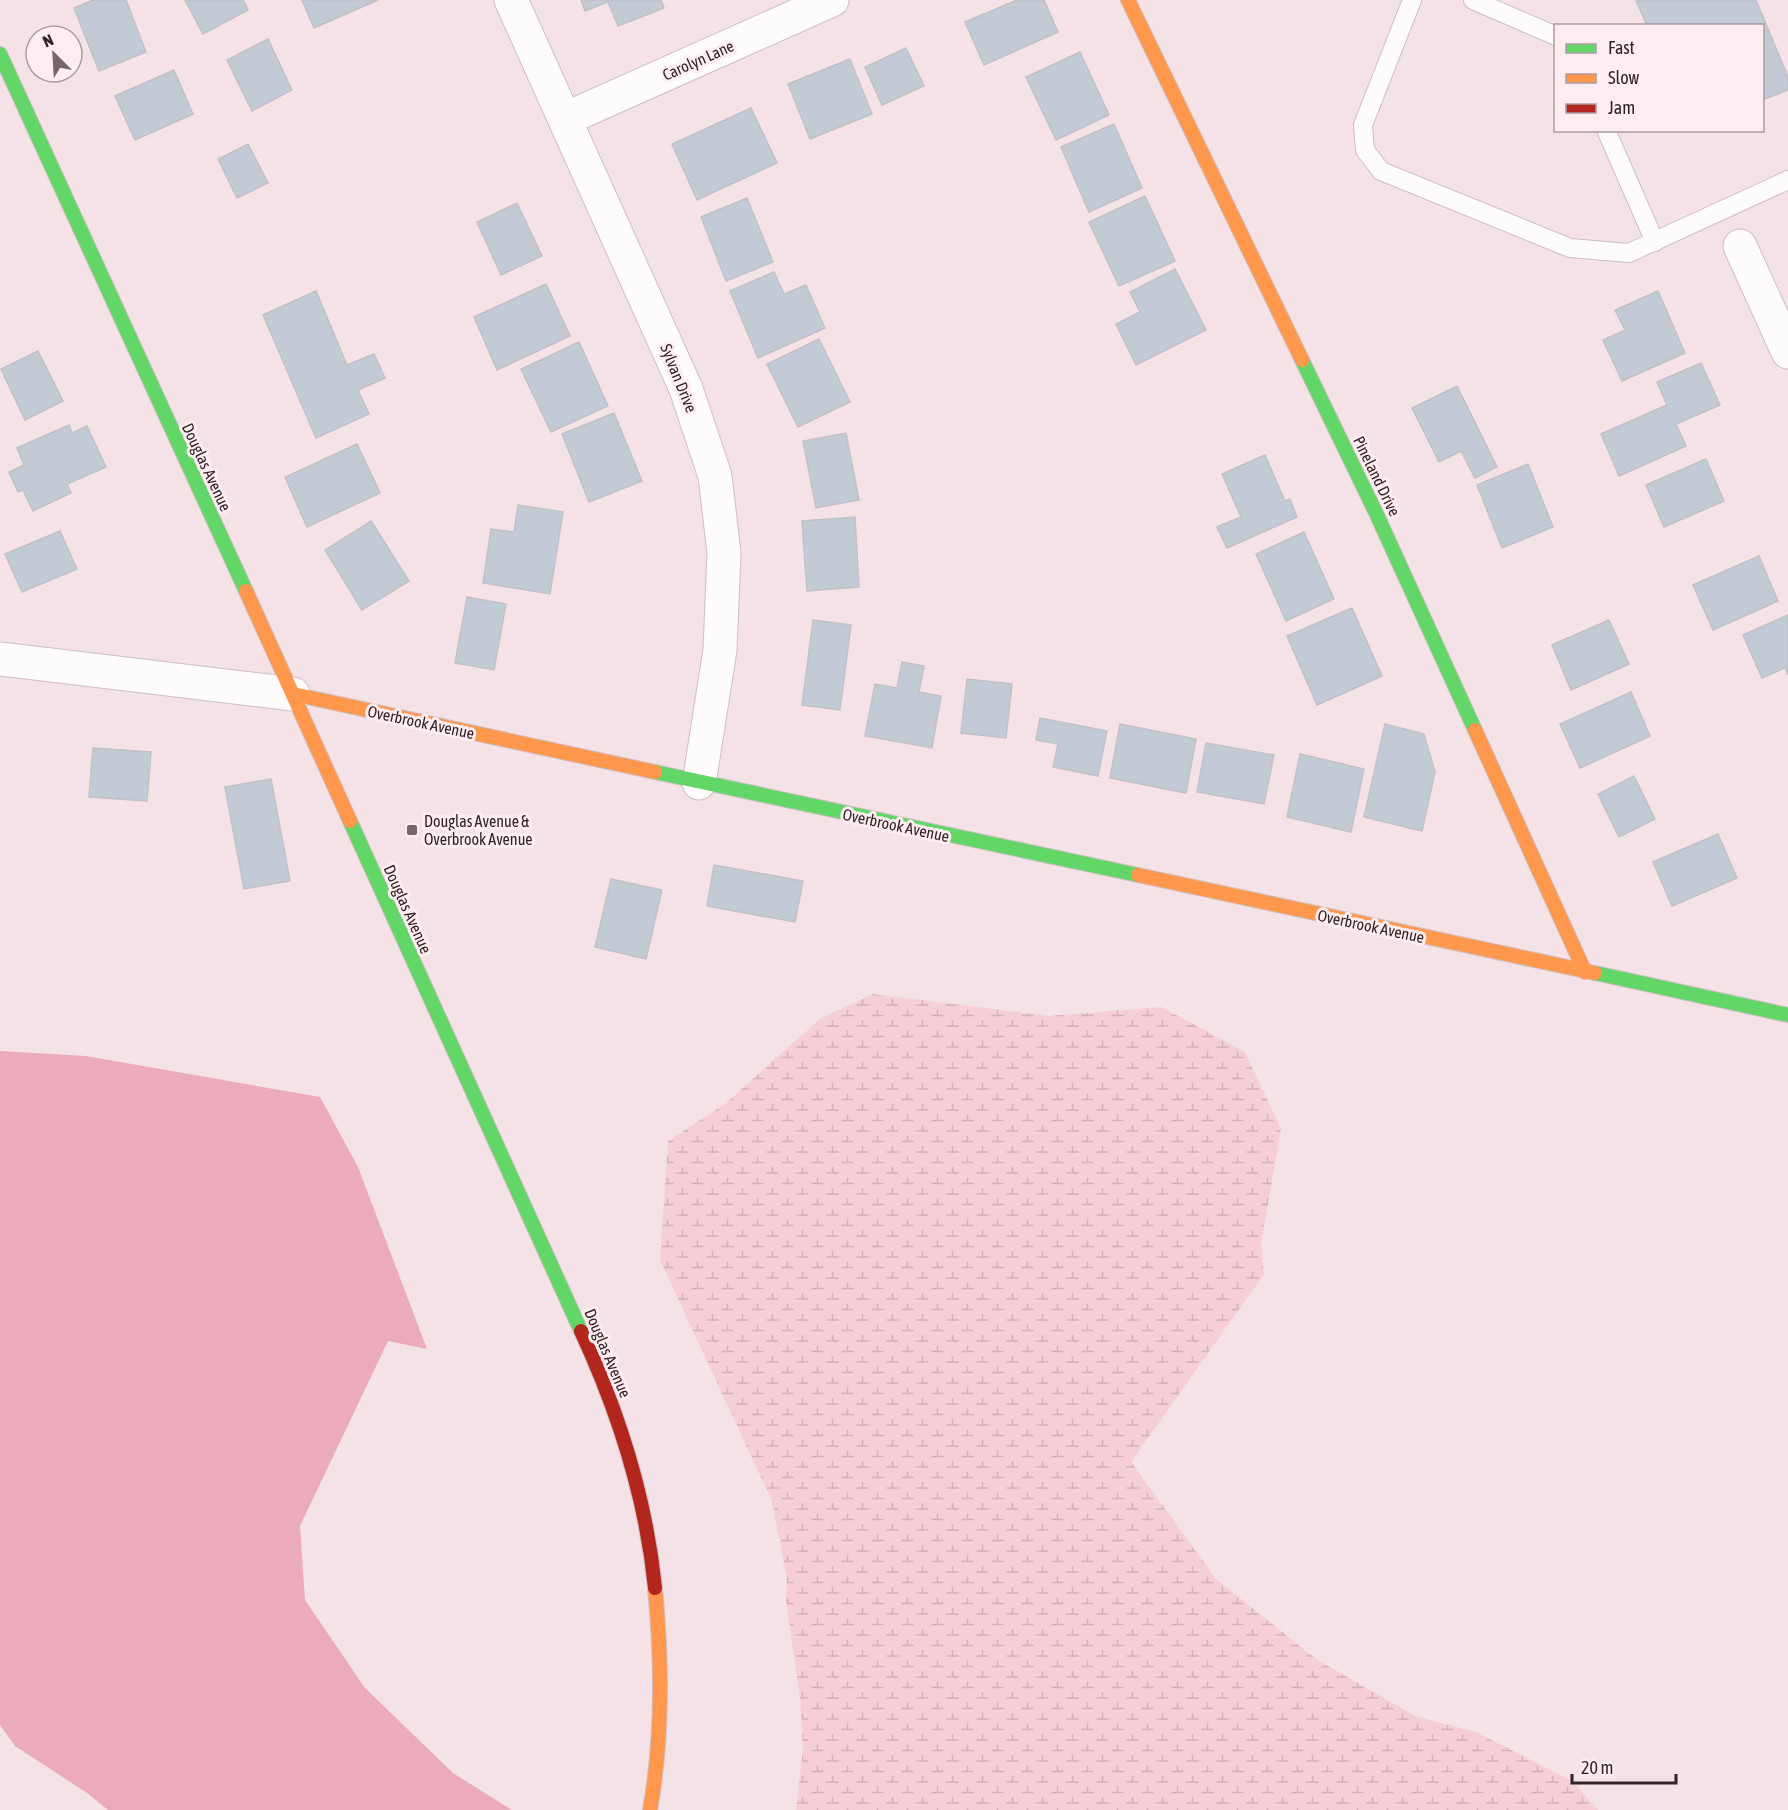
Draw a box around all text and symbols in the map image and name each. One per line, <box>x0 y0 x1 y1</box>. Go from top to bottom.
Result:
north arrow <box>24 24 84 84</box>
legend <box>1554 24 1764 132</box>
text: N <box>40 30 56 50</box>
street label: Carolyn Lane <box>660 36 737 85</box>
text: Fast <box>1608 37 1635 58</box>
text: Slow <box>1608 67 1639 88</box>
text: Jam <box>1608 97 1635 118</box>
street label: Sylvan Drive <box>656 341 701 415</box>
street label: Douglas Avenue <box>178 420 235 514</box>
street label: Pineland Drive <box>1350 433 1404 519</box>
street label: Overbrook Avenue <box>366 702 476 742</box>
street label: Overbrook Avenue <box>841 805 951 845</box>
place label: Douglas Avenue & Overbrook Avenue <box>424 812 533 848</box>
marker: Douglas Avenue & Overbrook Avenue <box>405 823 419 837</box>
street label: Douglas Avenue <box>380 862 436 956</box>
street label: Overbrook Avenue <box>1316 906 1426 946</box>
street label: Douglas Avenue <box>580 1306 635 1401</box>
scale bar <box>1572 1747 1676 1785</box>
text: 20 m <box>1581 1757 1613 1778</box>

